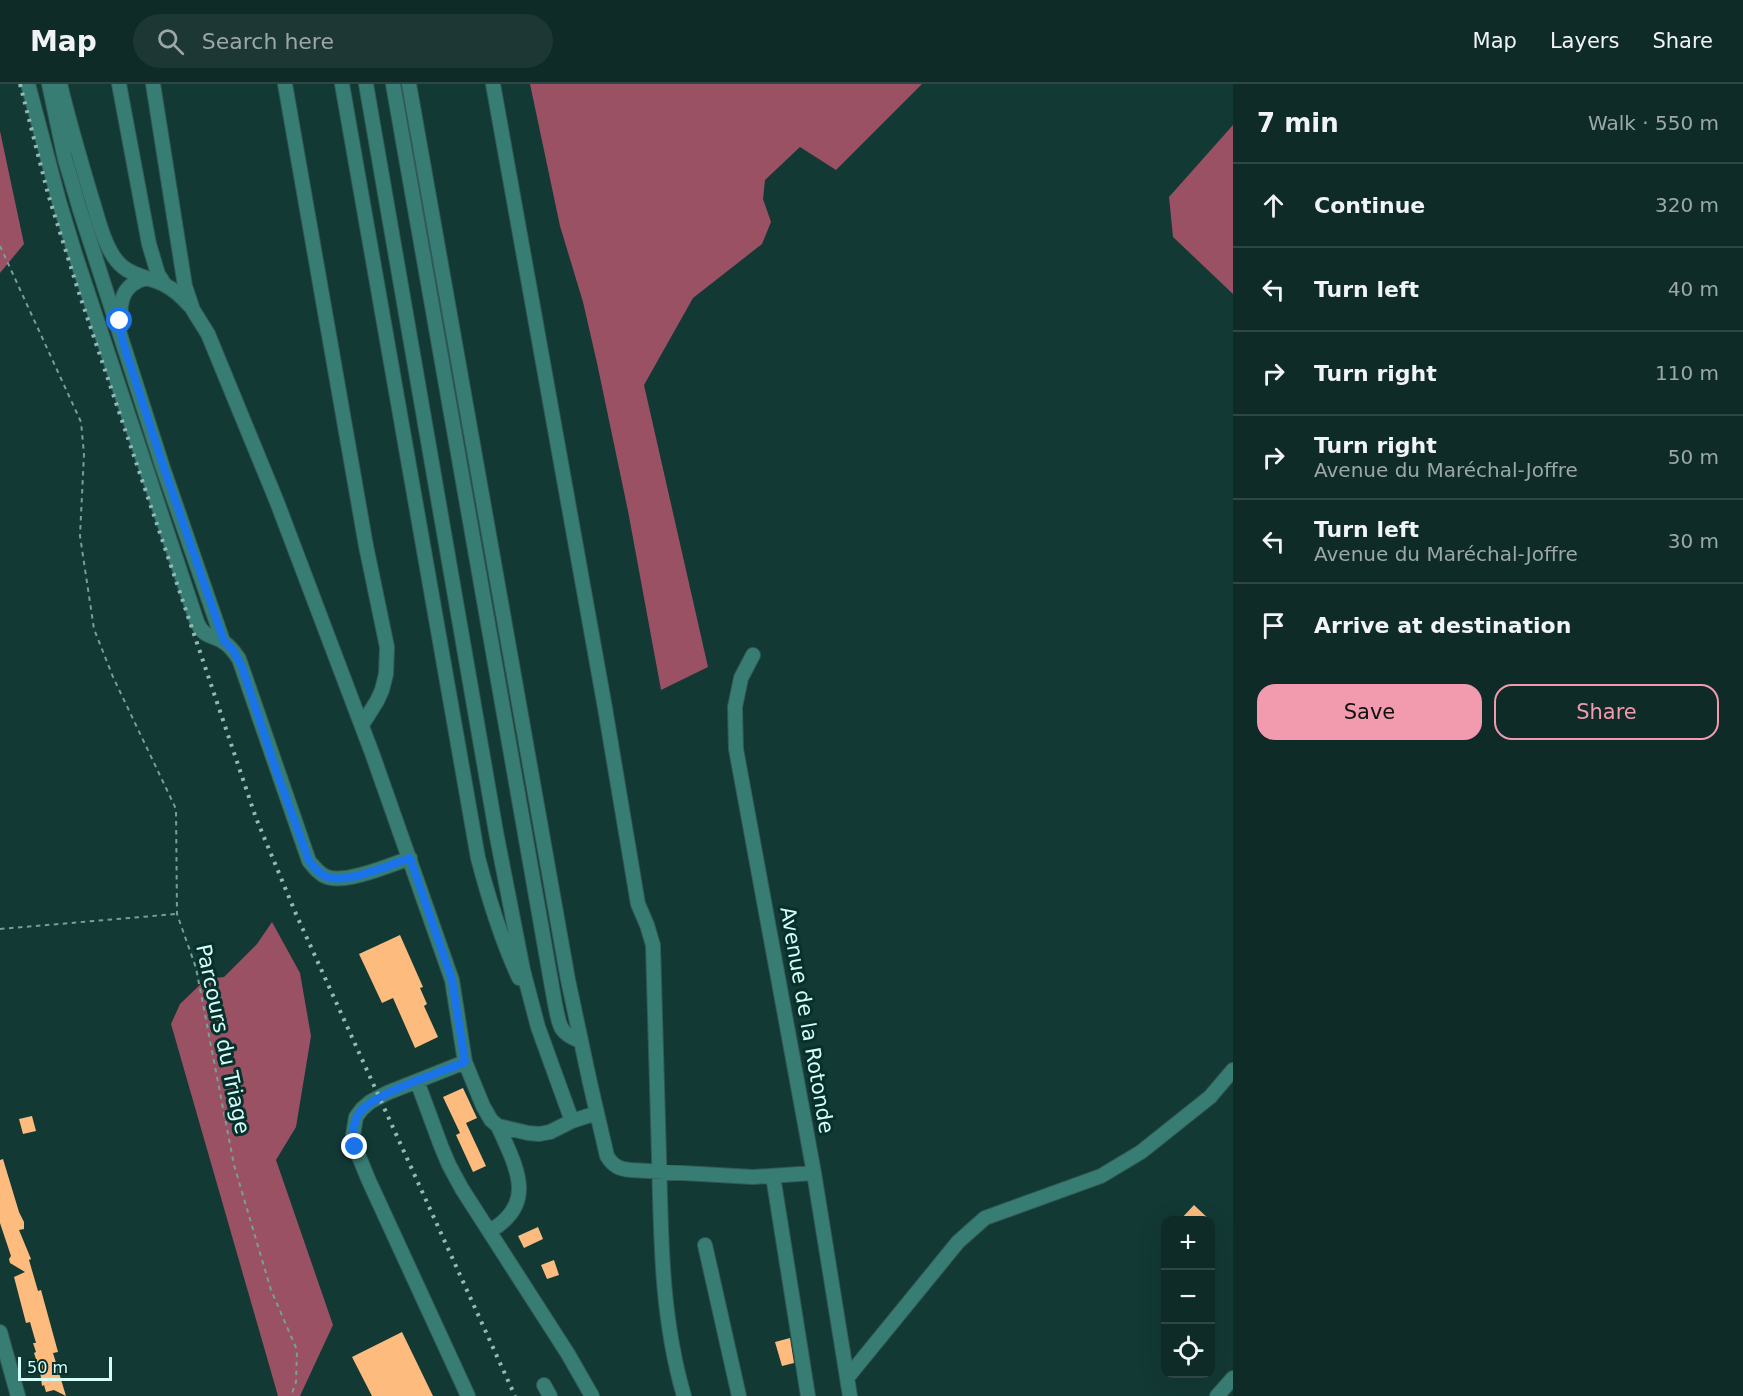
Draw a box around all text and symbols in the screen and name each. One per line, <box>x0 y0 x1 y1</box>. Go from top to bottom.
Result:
search box <box>133 14 553 68</box>
text: Map <box>30 25 97 58</box>
icon: search <box>154 25 187 58</box>
text: Search here <box>202 29 334 54</box>
text: Map <box>1473 29 1517 53</box>
text: Layers <box>1550 29 1619 53</box>
text: Share <box>1652 29 1713 53</box>
text: 7 min <box>1257 108 1339 138</box>
text: Walk · 550 m <box>1588 111 1719 135</box>
icon: ahead <box>1257 189 1290 222</box>
text: Continue <box>1314 193 1425 218</box>
text: 320 m <box>1655 193 1719 217</box>
icon: left <box>1257 273 1290 306</box>
text: Turn left <box>1314 277 1419 302</box>
text: 40 m <box>1668 277 1719 301</box>
route start <box>106 307 132 333</box>
icon: right <box>1257 357 1290 390</box>
text: Turn right <box>1314 361 1437 386</box>
text: 110 m <box>1655 361 1719 385</box>
text: Turn right <box>1314 433 1437 458</box>
icon: right <box>1257 441 1290 474</box>
text: 50 m <box>1668 445 1719 469</box>
text: Avenue du Maréchal-Joffre <box>1314 458 1578 482</box>
text: Turn left <box>1314 517 1419 542</box>
icon: left <box>1257 525 1290 558</box>
text: 30 m <box>1668 529 1719 553</box>
text: Avenue du Maréchal-Joffre <box>1314 542 1578 566</box>
icon: arrive <box>1257 609 1290 642</box>
text: Arrive at destination <box>1314 613 1571 638</box>
button: Save <box>1257 684 1482 740</box>
button: Share <box>1494 684 1719 740</box>
street label: Avenue de la Rotonde <box>775 905 839 1135</box>
street label: Parcours du Triage <box>191 942 255 1136</box>
route end <box>341 1133 367 1159</box>
map controls <box>1161 1216 1215 1378</box>
button: + <box>1161 1216 1215 1270</box>
button: − <box>1161 1270 1215 1324</box>
button: locate <box>1161 1324 1215 1378</box>
scale bar <box>18 1354 112 1382</box>
text: 50 m <box>27 1358 68 1377</box>

